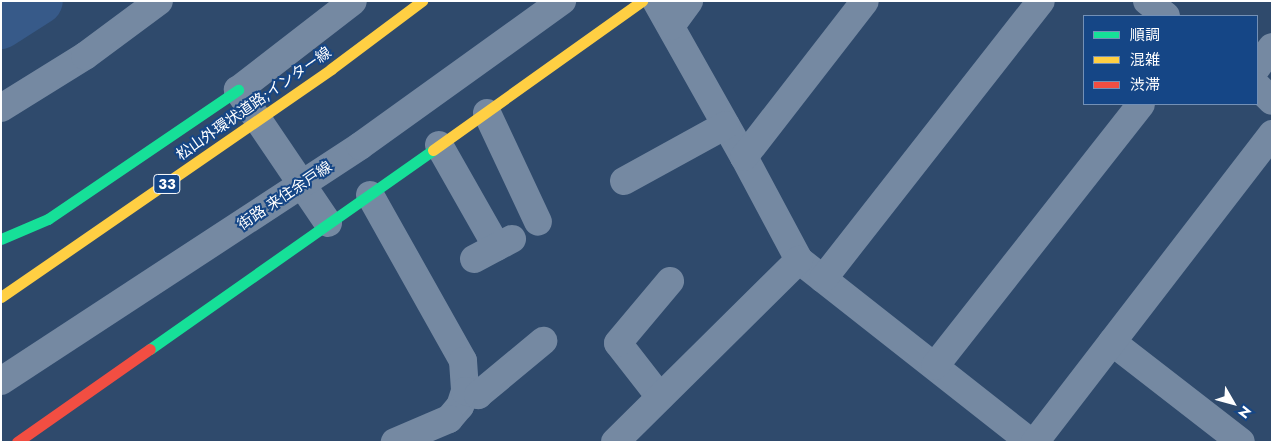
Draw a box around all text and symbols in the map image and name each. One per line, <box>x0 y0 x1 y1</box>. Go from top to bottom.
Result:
legend <box>1083 15 1258 105</box>
text: 順調 <box>1130 24 1160 46</box>
street label: 松山外環状道路;インター線 <box>173 44 335 164</box>
text: 混雑 <box>1130 49 1160 71</box>
text: 渋滞 <box>1130 74 1160 96</box>
street label: 街路 来住余戸線 <box>235 158 335 234</box>
road number: 33 <box>153 172 181 195</box>
north arrow <box>1208 378 1258 428</box>
text: N <box>1234 402 1256 423</box>

